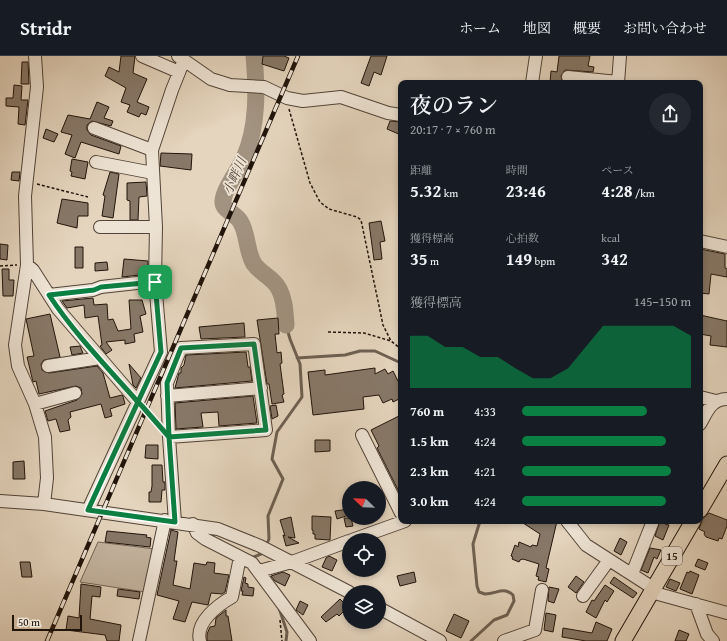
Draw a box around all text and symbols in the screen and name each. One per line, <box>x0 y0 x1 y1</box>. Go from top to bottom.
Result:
text: Stridr <box>20 14 71 42</box>
text: ホーム <box>459 18 501 38</box>
text: 地図 <box>523 18 551 38</box>
text: 概要 <box>573 18 601 38</box>
text: お問い合わせ <box>623 18 707 38</box>
text: 夜のラン <box>410 89 498 121</box>
button: share <box>649 93 691 135</box>
text: 20:17 · 7 × 760 m <box>410 120 496 139</box>
water label: 小畔川 <box>218 153 252 198</box>
text: 距離 <box>410 162 432 178</box>
text: 時間 <box>506 162 528 178</box>
text: ペース <box>601 162 634 178</box>
text: 5.32 <box>410 178 441 203</box>
text: 23:46 <box>506 178 546 203</box>
text: 4:28 <box>601 178 633 203</box>
text: km <box>441 185 458 201</box>
text: /km <box>633 185 655 201</box>
text: 獲得標高 <box>410 230 454 246</box>
text: 心拍数 <box>506 230 539 246</box>
text: kcal <box>601 230 620 246</box>
text: 35 <box>410 246 428 271</box>
text: 149 <box>506 246 532 271</box>
text: 342 <box>601 246 628 271</box>
text: m <box>428 253 439 269</box>
text: bpm <box>532 253 555 269</box>
pin <box>138 265 172 299</box>
icon: arrive <box>144 271 166 293</box>
text: 145–150 m <box>634 292 691 311</box>
text: 獲得標高 <box>410 293 462 312</box>
text: 760 m <box>410 402 444 421</box>
text: 4:33 <box>474 402 496 421</box>
text: 1.5 km <box>410 432 449 451</box>
text: 4:24 <box>474 432 496 451</box>
text: 2.3 km <box>410 462 449 481</box>
text: 4:21 <box>474 462 496 481</box>
north arrow <box>342 481 386 525</box>
map controls <box>342 481 386 629</box>
text: 3.0 km <box>410 492 449 511</box>
text: 4:24 <box>474 492 496 511</box>
button: locate <box>342 533 386 577</box>
road number: 15 <box>662 547 682 565</box>
button: layers <box>342 585 386 629</box>
scale bar <box>12 613 82 632</box>
text: 50 m <box>18 614 40 630</box>

